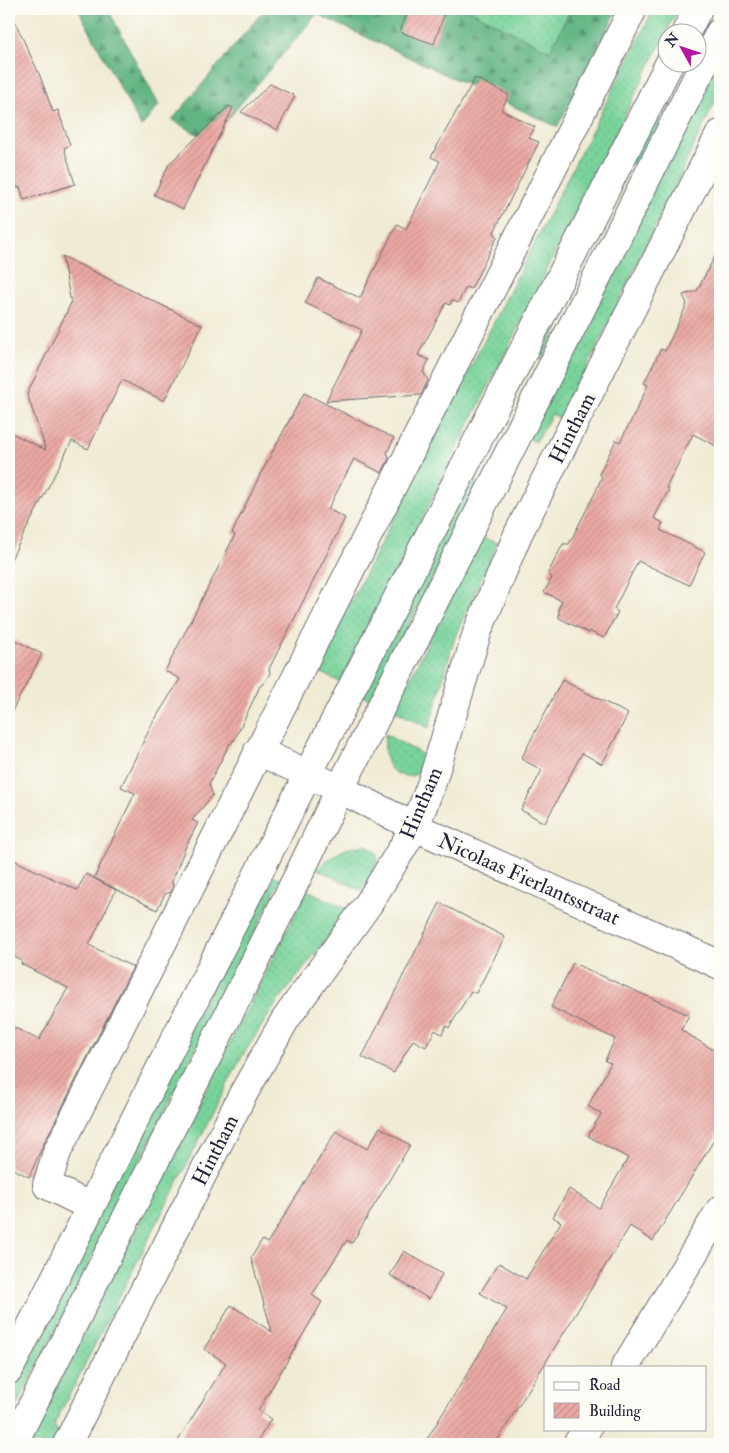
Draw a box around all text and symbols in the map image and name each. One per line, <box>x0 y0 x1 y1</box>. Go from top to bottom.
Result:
north arrow <box>656 22 706 72</box>
text: N <box>661 29 683 51</box>
street label: Hintham <box>543 388 602 468</box>
street label: Hintham <box>394 763 449 844</box>
street label: Nicolaas Fierlantsstraat <box>434 827 624 932</box>
street label: Hintham <box>186 1110 245 1190</box>
legend <box>544 1366 706 1430</box>
text: Road <box>589 1376 621 1395</box>
text: Building <box>589 1402 641 1421</box>

